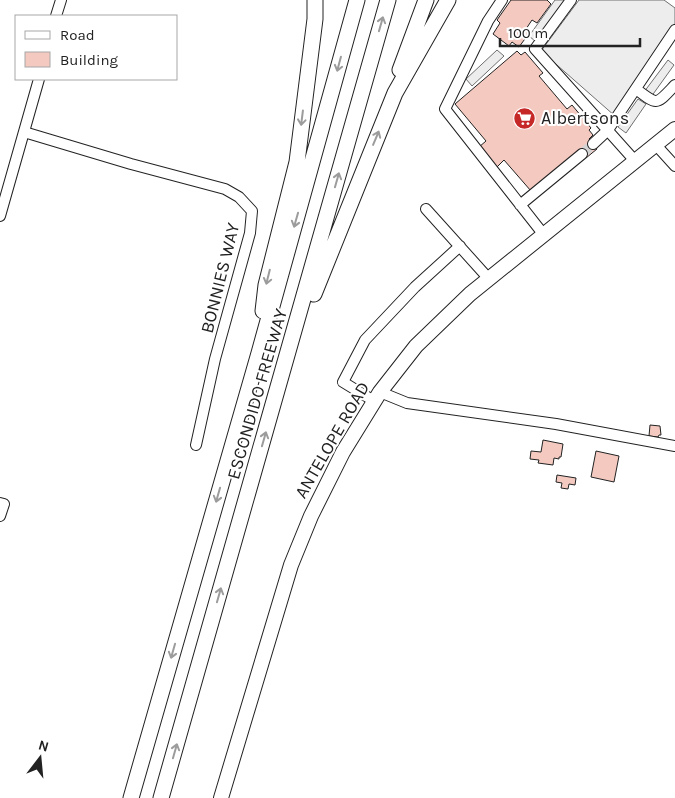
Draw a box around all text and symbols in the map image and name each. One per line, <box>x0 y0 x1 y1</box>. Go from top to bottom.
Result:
legend <box>15 15 178 80</box>
scale bar <box>500 15 640 47</box>
one-way arrow <box>377 17 387 33</box>
text: 100 m <box>508 24 548 42</box>
text: Road <box>60 26 95 44</box>
text: Building <box>60 51 118 69</box>
one-way arrow <box>334 55 343 71</box>
supermarket icon: Albertsons <box>513 106 537 130</box>
place label: Albertsons <box>541 107 629 129</box>
one-way arrow <box>297 110 307 126</box>
one-way arrow <box>371 131 381 146</box>
one-way arrow <box>332 173 342 189</box>
one-way arrow <box>290 212 300 228</box>
street label: BONNIES WAY <box>196 220 244 335</box>
one-way arrow <box>263 268 272 284</box>
street label: ESCONDIDO FREEWAY <box>222 306 292 482</box>
street label: ANTELOPE ROAD <box>290 378 374 502</box>
one-way arrow <box>260 431 270 447</box>
one-way arrow <box>213 486 222 502</box>
one-way arrow <box>215 587 225 603</box>
one-way arrow <box>168 642 177 658</box>
north arrow <box>15 733 65 783</box>
text: N <box>36 736 51 756</box>
one-way arrow <box>170 744 180 760</box>

